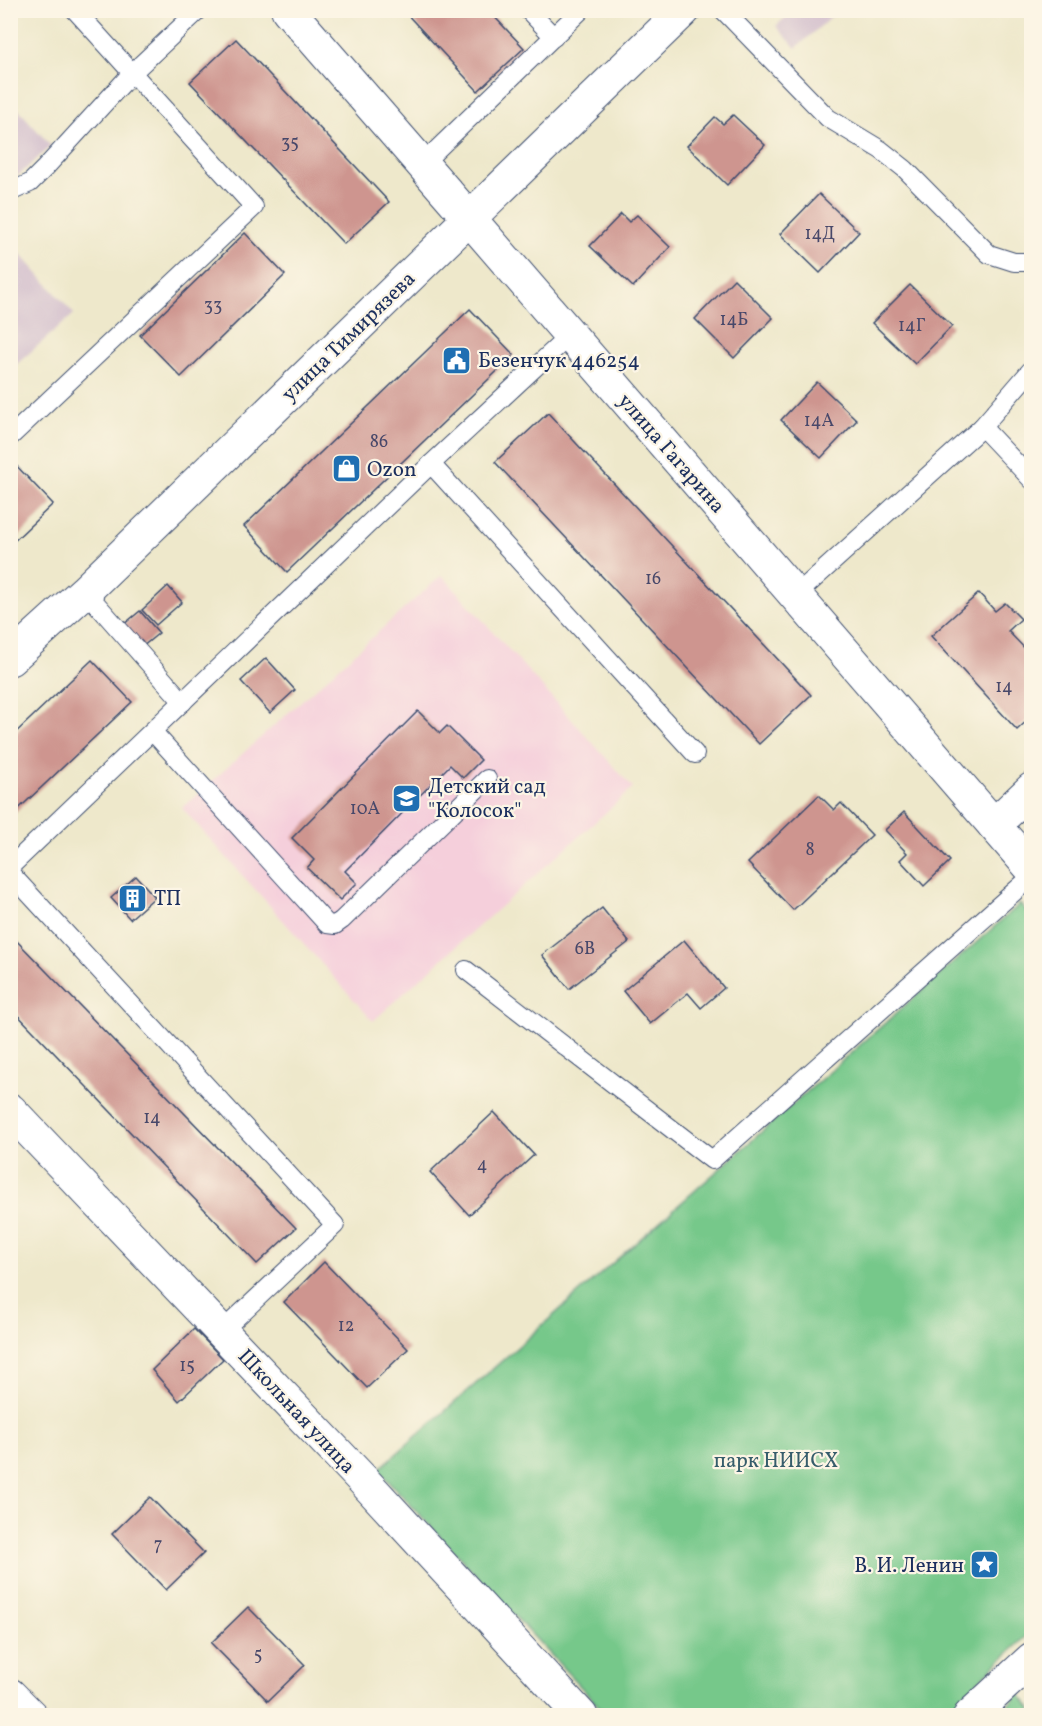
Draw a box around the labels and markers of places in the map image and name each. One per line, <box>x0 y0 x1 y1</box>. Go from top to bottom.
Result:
public building icon: Безенчук 446254 <box>441 344 473 376</box>
place label: Безенчук 446254 <box>478 347 640 376</box>
shop icon: Ozon <box>330 453 362 485</box>
place label: Ozon <box>367 456 417 485</box>
place label: Детский сад "Колосок" <box>428 773 546 826</box>
school or university icon: Детский сад "Колосок" <box>391 782 423 814</box>
building icon: ТП <box>117 882 149 914</box>
place label: ТП <box>154 885 181 914</box>
place icon: В. И. Ленин <box>969 1549 1001 1581</box>
place label: В. И. Ленин <box>854 1552 964 1581</box>

